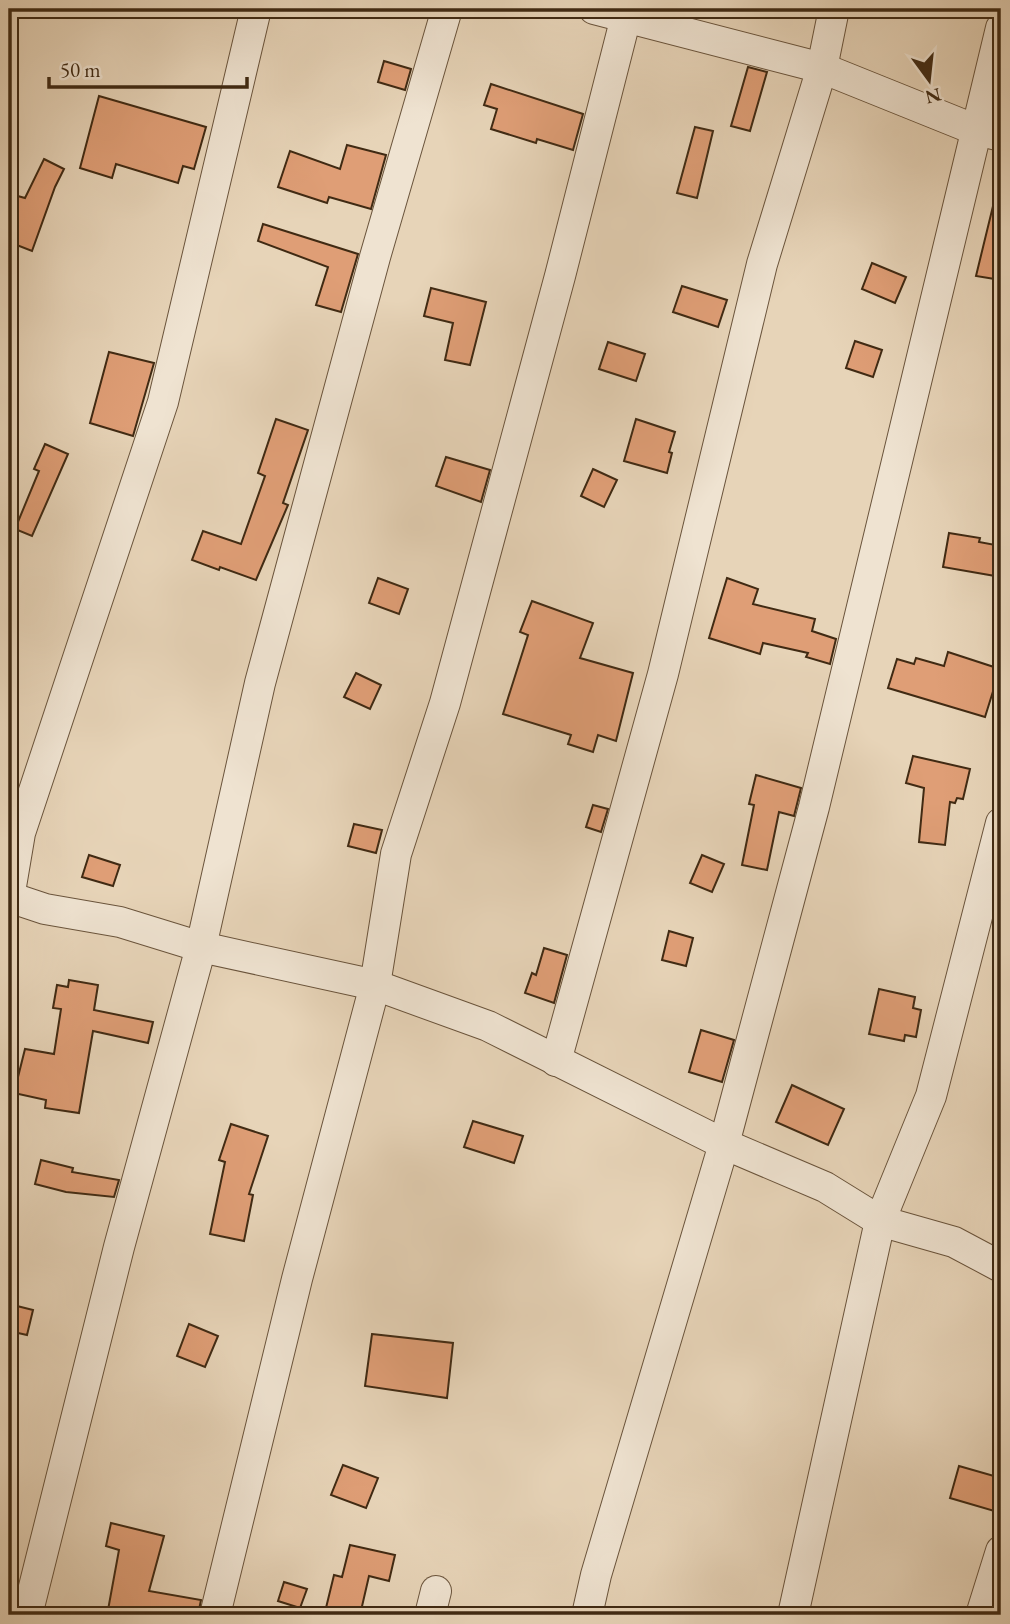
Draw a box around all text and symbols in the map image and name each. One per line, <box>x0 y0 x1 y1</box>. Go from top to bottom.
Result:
scale bar <box>49 46 247 90</box>
north arrow <box>894 46 964 116</box>
text: 50 m <box>60 56 101 83</box>
text: N <box>922 82 944 110</box>

